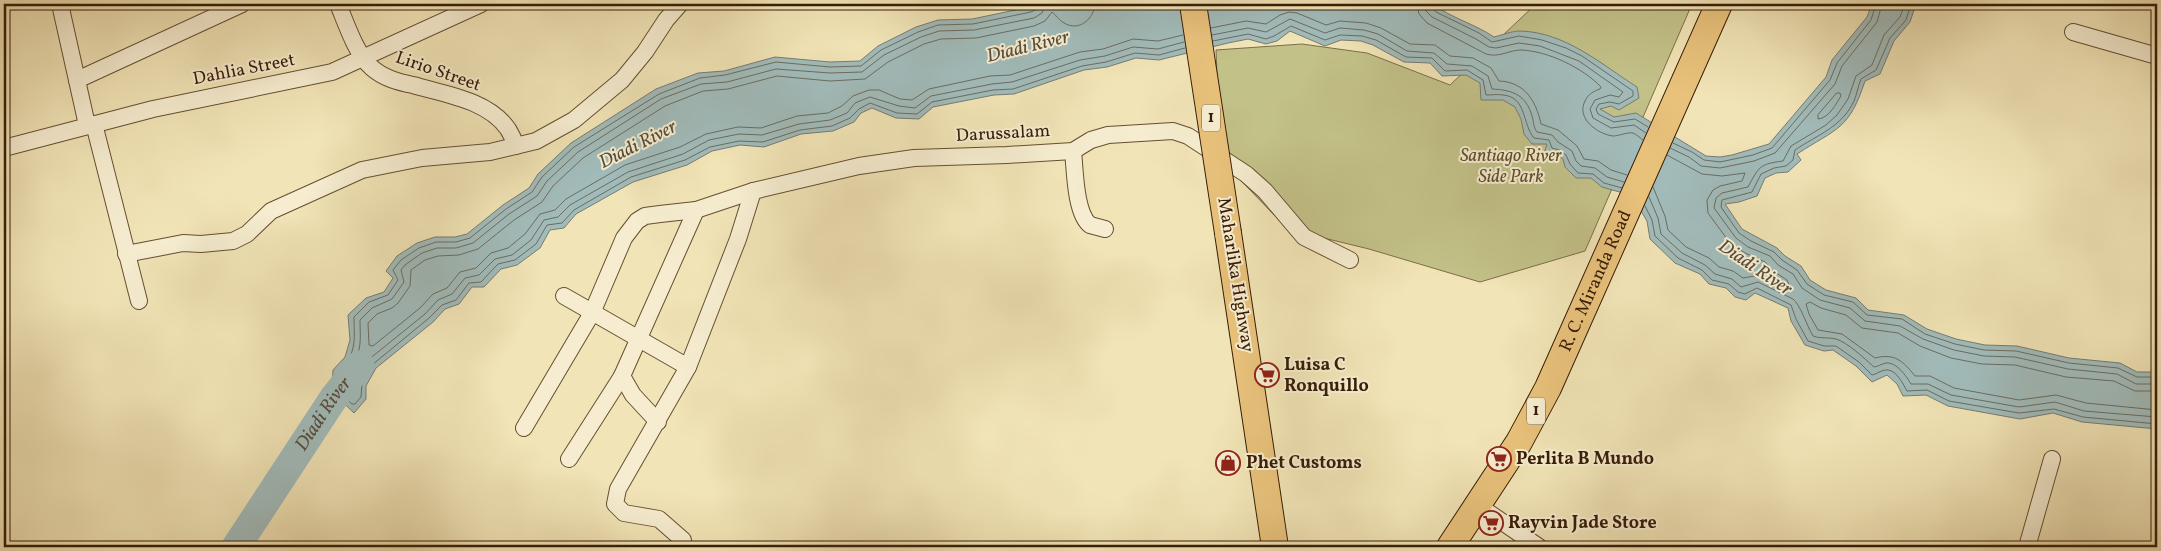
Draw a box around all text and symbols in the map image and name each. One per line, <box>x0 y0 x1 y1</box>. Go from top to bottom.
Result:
water label: Diadi River <box>984 24 1073 70</box>
street label: Lirio Street <box>392 46 484 98</box>
street label: Dahlia Street <box>191 48 297 92</box>
road number: 1 <box>1202 105 1220 132</box>
water label: Diadi River <box>595 114 682 176</box>
street label: Darussalam <box>955 119 1051 149</box>
park label: Santiago River Side Park <box>1460 144 1562 190</box>
street label: Maharlika Highway <box>1210 196 1260 354</box>
street label: R. C. Miranda Road <box>1553 206 1638 356</box>
water label: Diadi River <box>1713 234 1798 303</box>
place label: Luisa C Ronquillo <box>1284 353 1369 399</box>
supermarket icon: Luisa C Ronquillo <box>1254 362 1280 388</box>
water label: Diadi River <box>289 371 359 456</box>
road number: 1 <box>1527 398 1545 424</box>
supermarket icon: Perlita B Mundo <box>1486 446 1512 472</box>
place label: Perlita B Mundo <box>1516 447 1654 472</box>
shop icon: Phet Customs <box>1215 450 1241 476</box>
place label: Phet Customs <box>1246 451 1362 476</box>
supermarket icon: Rayvin Jade Store <box>1478 510 1504 536</box>
place label: Rayvin Jade Store <box>1508 511 1657 536</box>

